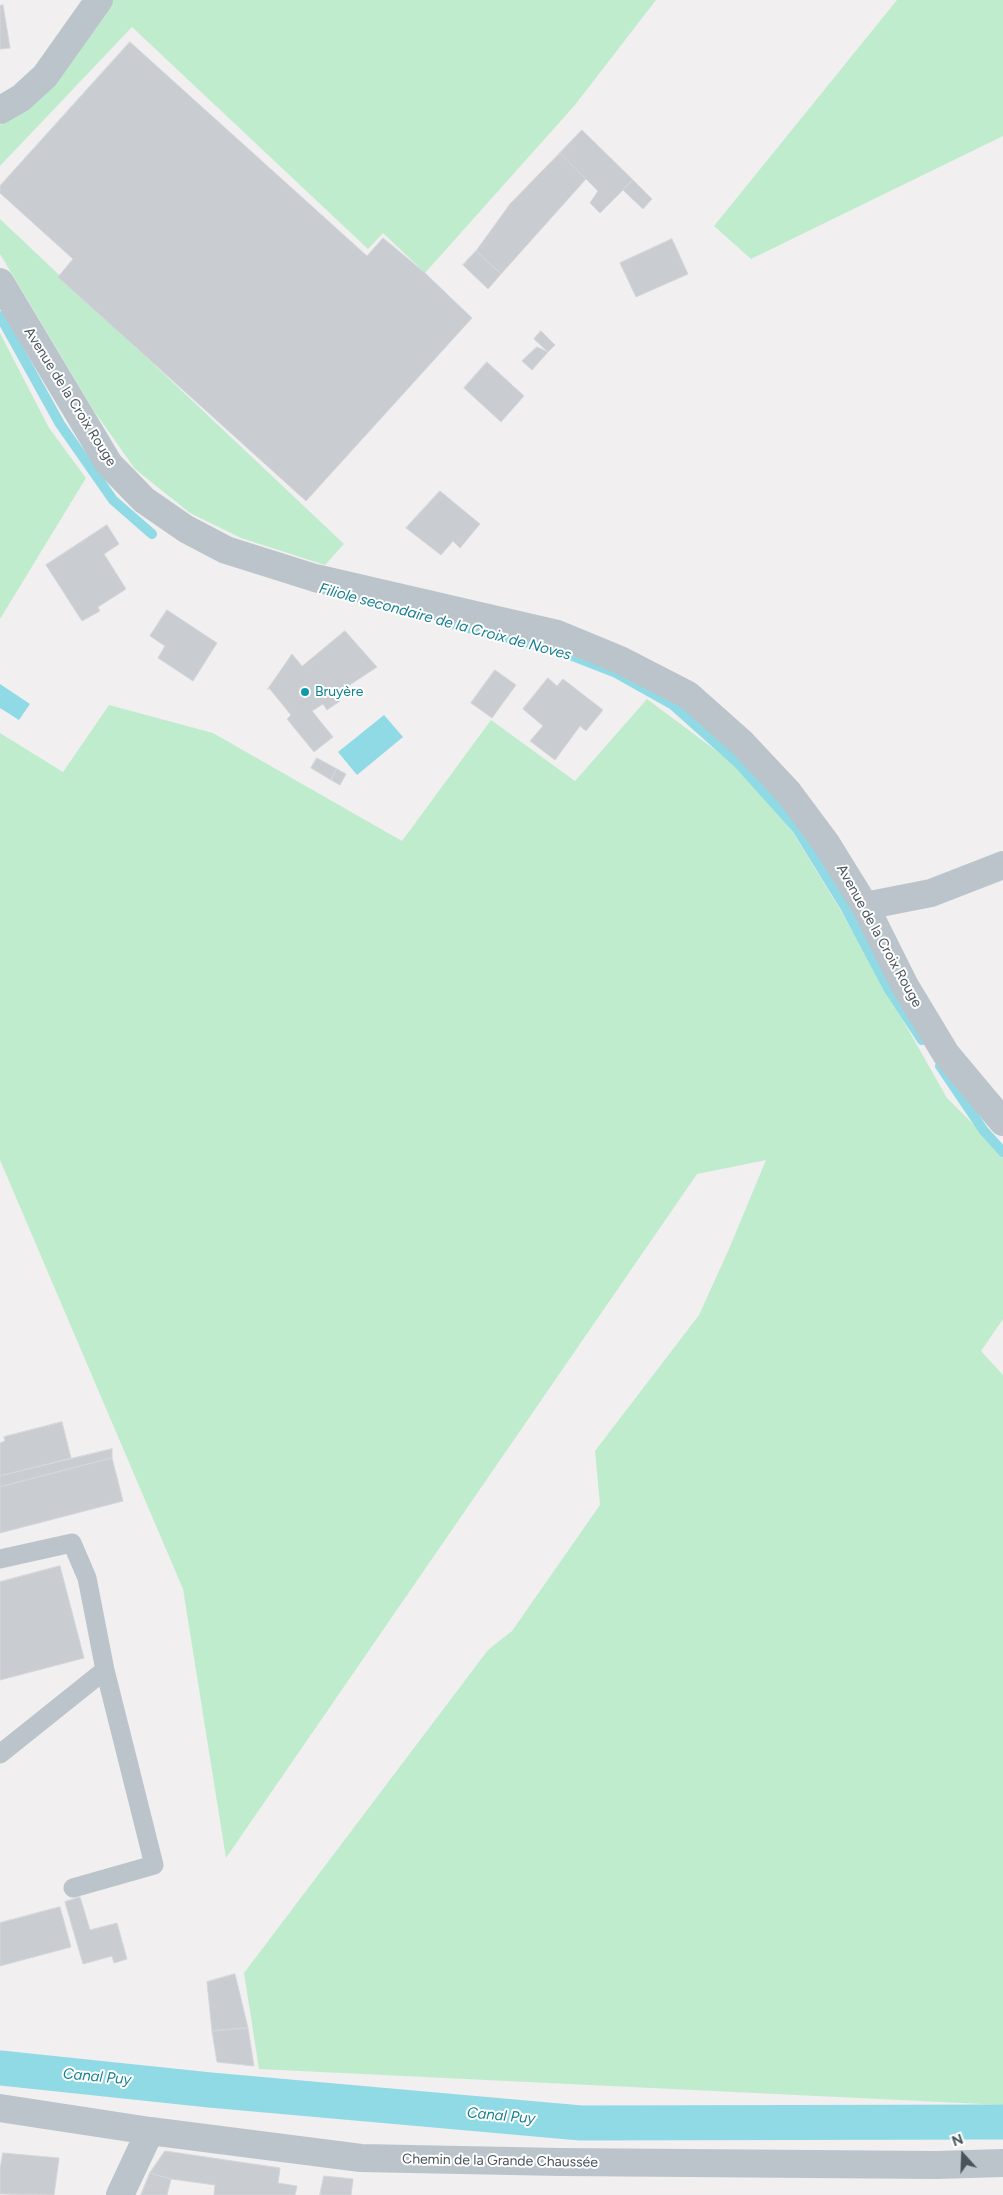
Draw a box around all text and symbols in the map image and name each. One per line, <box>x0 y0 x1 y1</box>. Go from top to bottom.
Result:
street label: Avenue de la Croix Rouge <box>20 324 120 470</box>
water label: Filiole secondaire de la Croix de Noves <box>317 580 573 664</box>
place label: Bruyère <box>315 684 363 700</box>
marker: Bruyère <box>299 686 311 698</box>
street label: Avenue de la Croix Rouge <box>833 862 925 1010</box>
water label: Canal Puy <box>62 2065 132 2089</box>
water label: Canal Puy <box>466 2104 536 2128</box>
north arrow <box>938 2130 988 2180</box>
text: N <box>950 2131 966 2150</box>
street label: Chemin de la Grande Chaussée <box>402 2151 598 2171</box>

